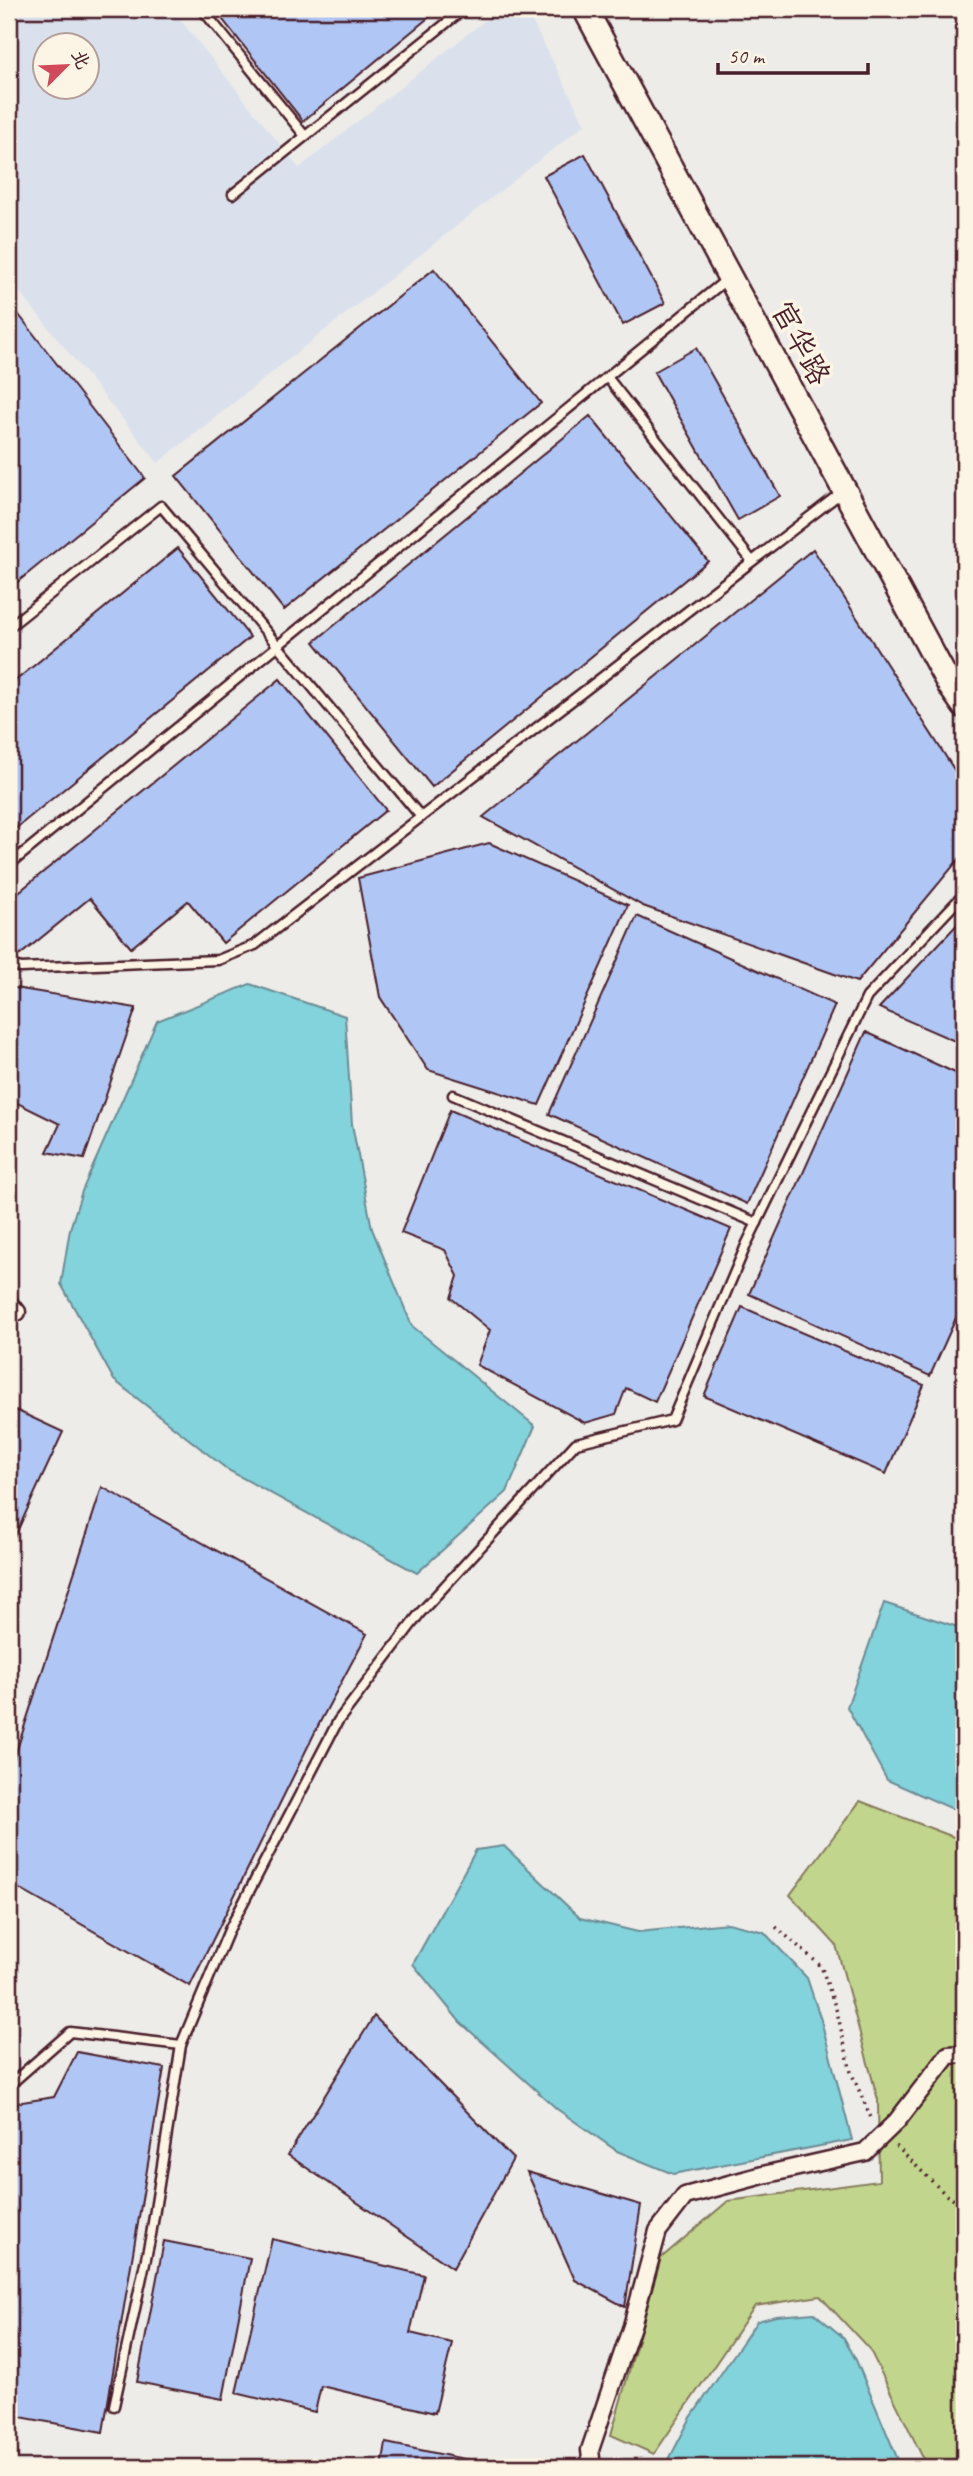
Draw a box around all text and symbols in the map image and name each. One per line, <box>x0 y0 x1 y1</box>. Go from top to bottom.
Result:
north arrow <box>32 32 102 102</box>
scale bar <box>718 32 868 76</box>
text: 50 m <box>728 43 766 69</box>
text: 北 <box>66 46 95 73</box>
street label: 官华路 <box>763 294 839 392</box>

